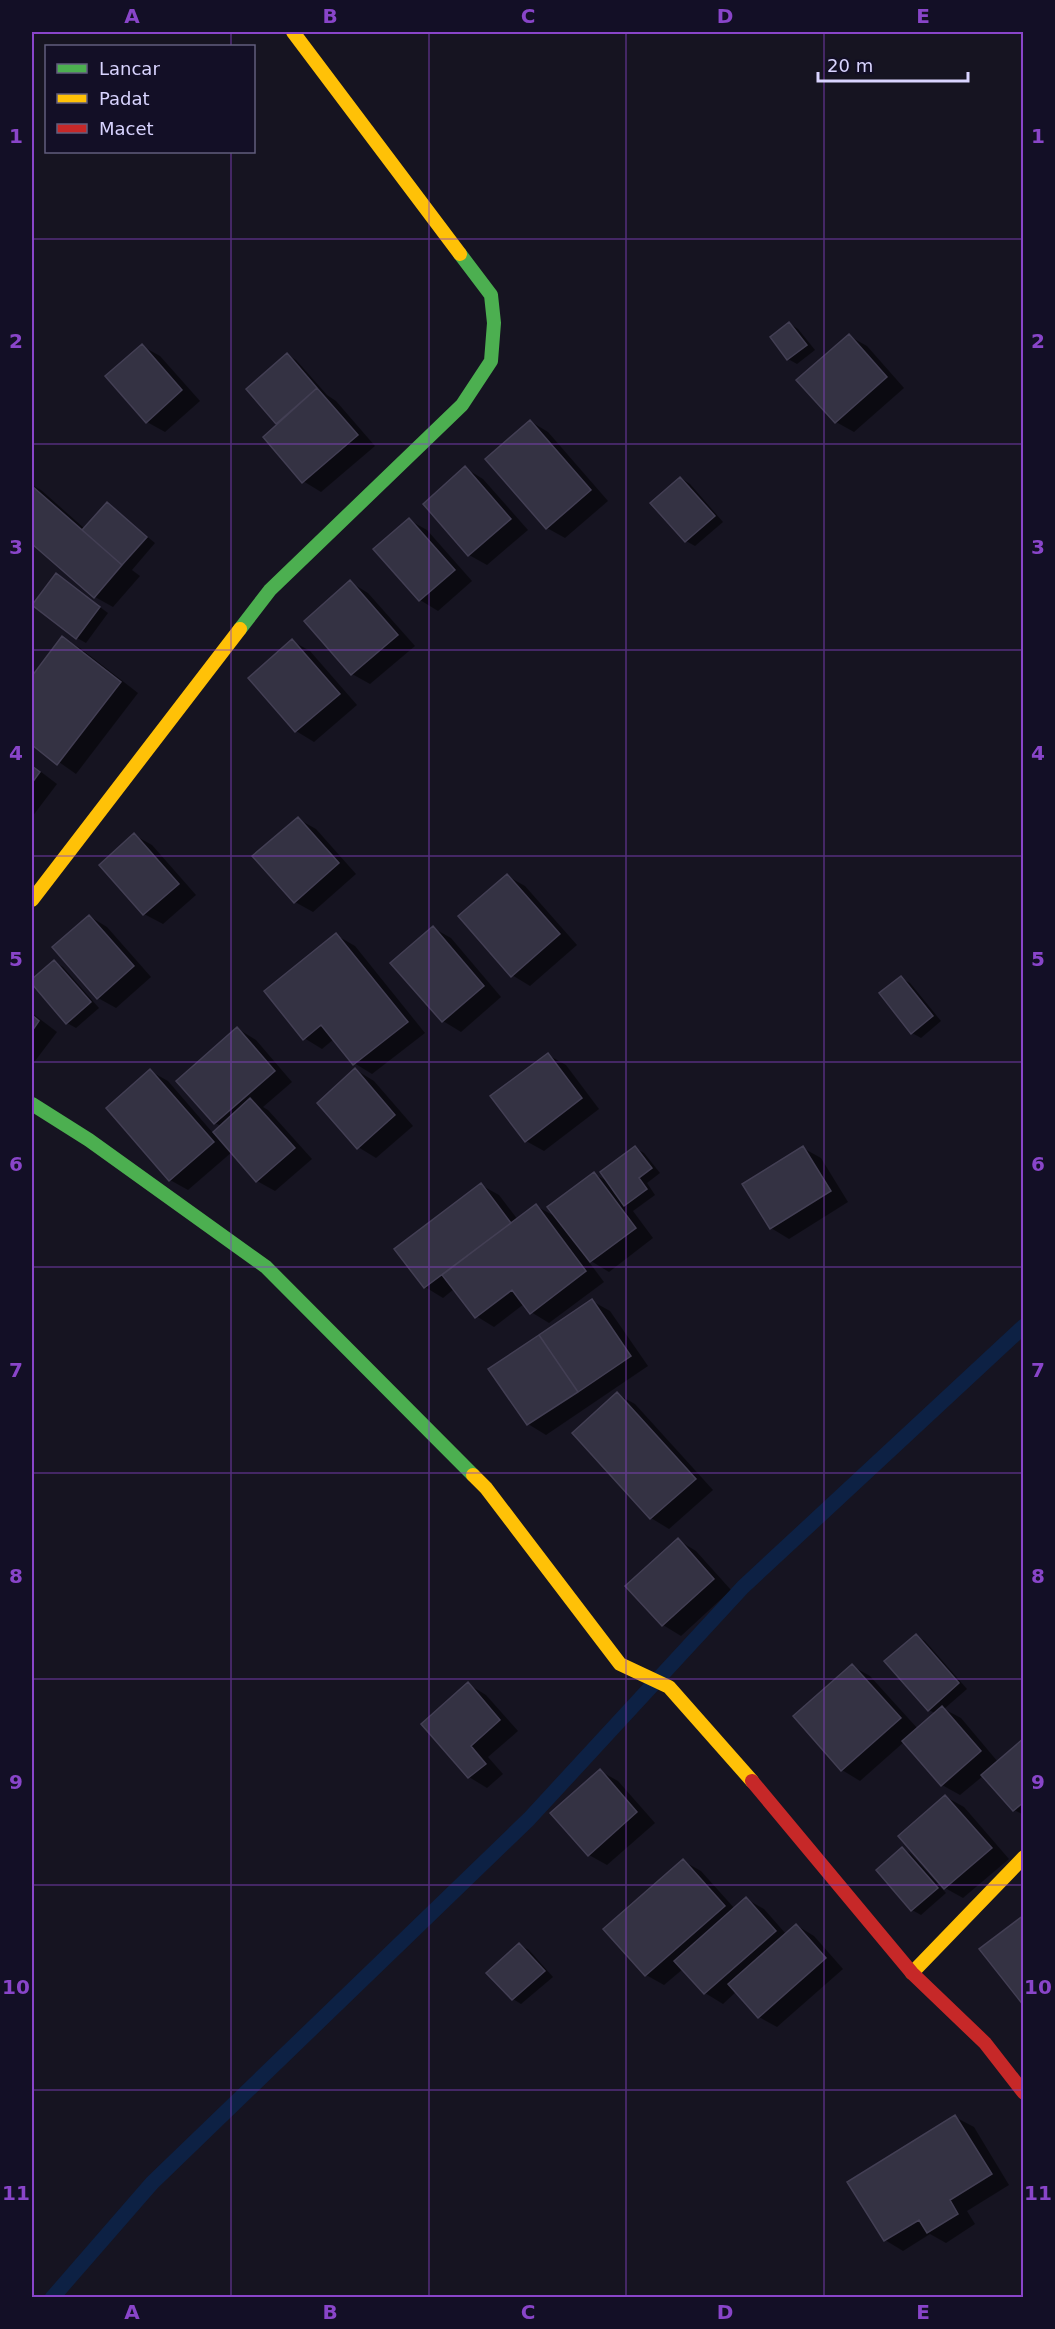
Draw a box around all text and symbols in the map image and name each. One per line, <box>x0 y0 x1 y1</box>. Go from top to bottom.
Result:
text: A <box>124 4 140 28</box>
text: B <box>322 4 338 28</box>
text: C <box>521 4 535 28</box>
text: D <box>717 4 733 28</box>
text: E <box>916 4 930 28</box>
legend <box>45 45 255 153</box>
scale bar <box>818 45 968 83</box>
text: 20 m <box>827 55 873 76</box>
text: Lancar <box>99 58 160 79</box>
text: Padat <box>99 88 150 109</box>
text: Macet <box>99 118 154 139</box>
text: 1 <box>9 124 23 148</box>
text: 1 <box>1031 124 1045 148</box>
text: 2 <box>9 329 23 353</box>
text: 2 <box>1031 329 1045 353</box>
text: 3 <box>9 535 23 559</box>
text: 3 <box>1031 535 1045 559</box>
text: 4 <box>9 741 23 765</box>
text: 4 <box>1031 741 1045 765</box>
text: 5 <box>9 947 23 971</box>
text: 5 <box>1031 947 1045 971</box>
text: 6 <box>9 1152 23 1176</box>
text: 6 <box>1031 1152 1045 1176</box>
text: 7 <box>9 1358 23 1382</box>
text: 7 <box>1031 1358 1045 1382</box>
text: 8 <box>9 1564 23 1588</box>
text: 8 <box>1031 1564 1045 1588</box>
text: 9 <box>9 1770 23 1794</box>
text: 9 <box>1031 1770 1045 1794</box>
text: 10 <box>2 1975 30 1999</box>
text: 10 <box>1024 1975 1052 1999</box>
text: 11 <box>2 2181 30 2205</box>
text: 11 <box>1024 2181 1052 2205</box>
text: A <box>124 2300 140 2324</box>
text: B <box>322 2300 338 2324</box>
text: C <box>521 2300 535 2324</box>
text: D <box>717 2300 733 2324</box>
text: E <box>916 2300 930 2324</box>

